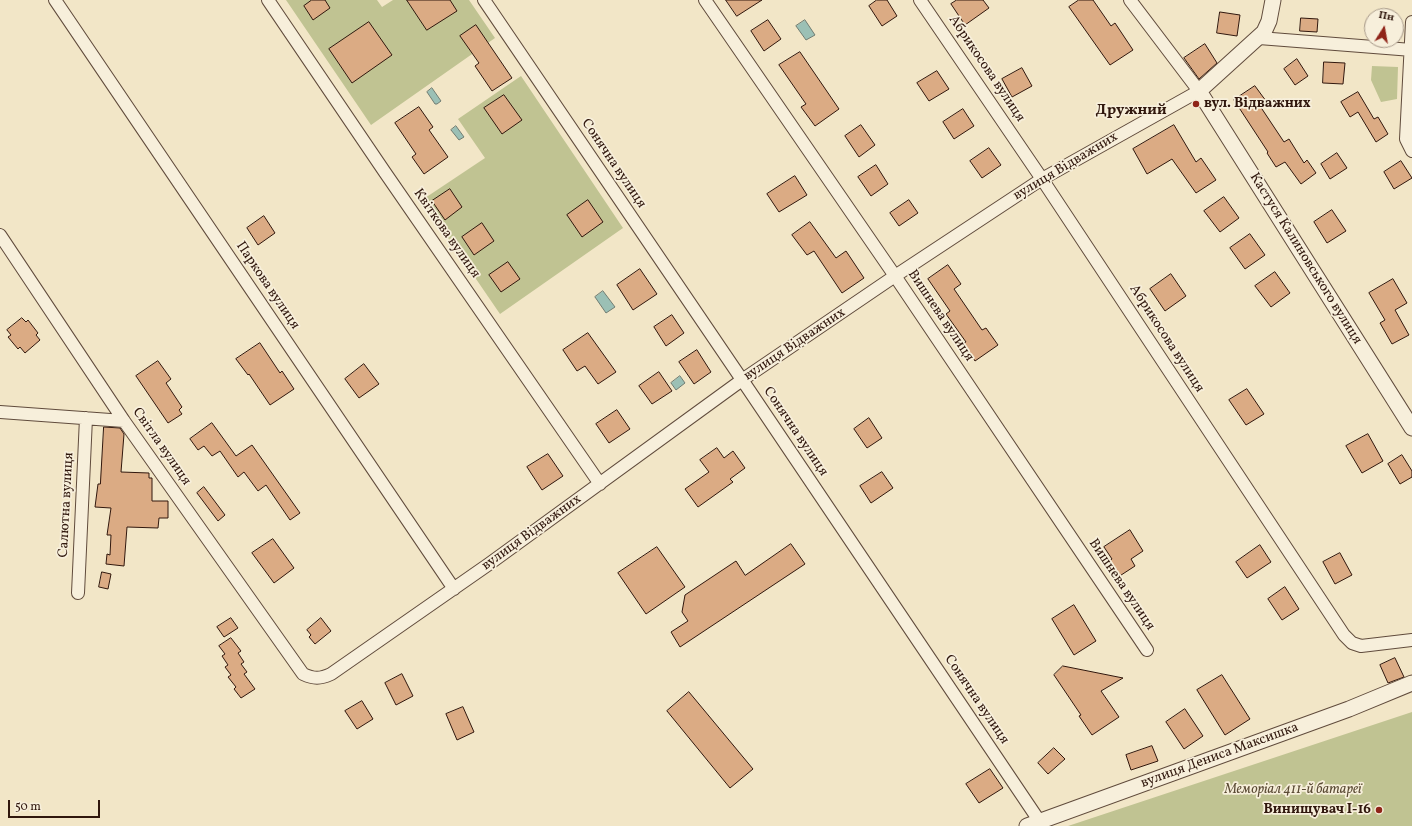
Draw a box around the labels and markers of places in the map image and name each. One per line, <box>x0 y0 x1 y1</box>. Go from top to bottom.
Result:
place label: вул. Відважних <box>1204 96 1311 112</box>
marker: вул. Відважних <box>1191 99 1201 109</box>
place label: Винищувач І-16 <box>1263 802 1371 818</box>
marker: Винищувач І-16 <box>1374 805 1384 815</box>

